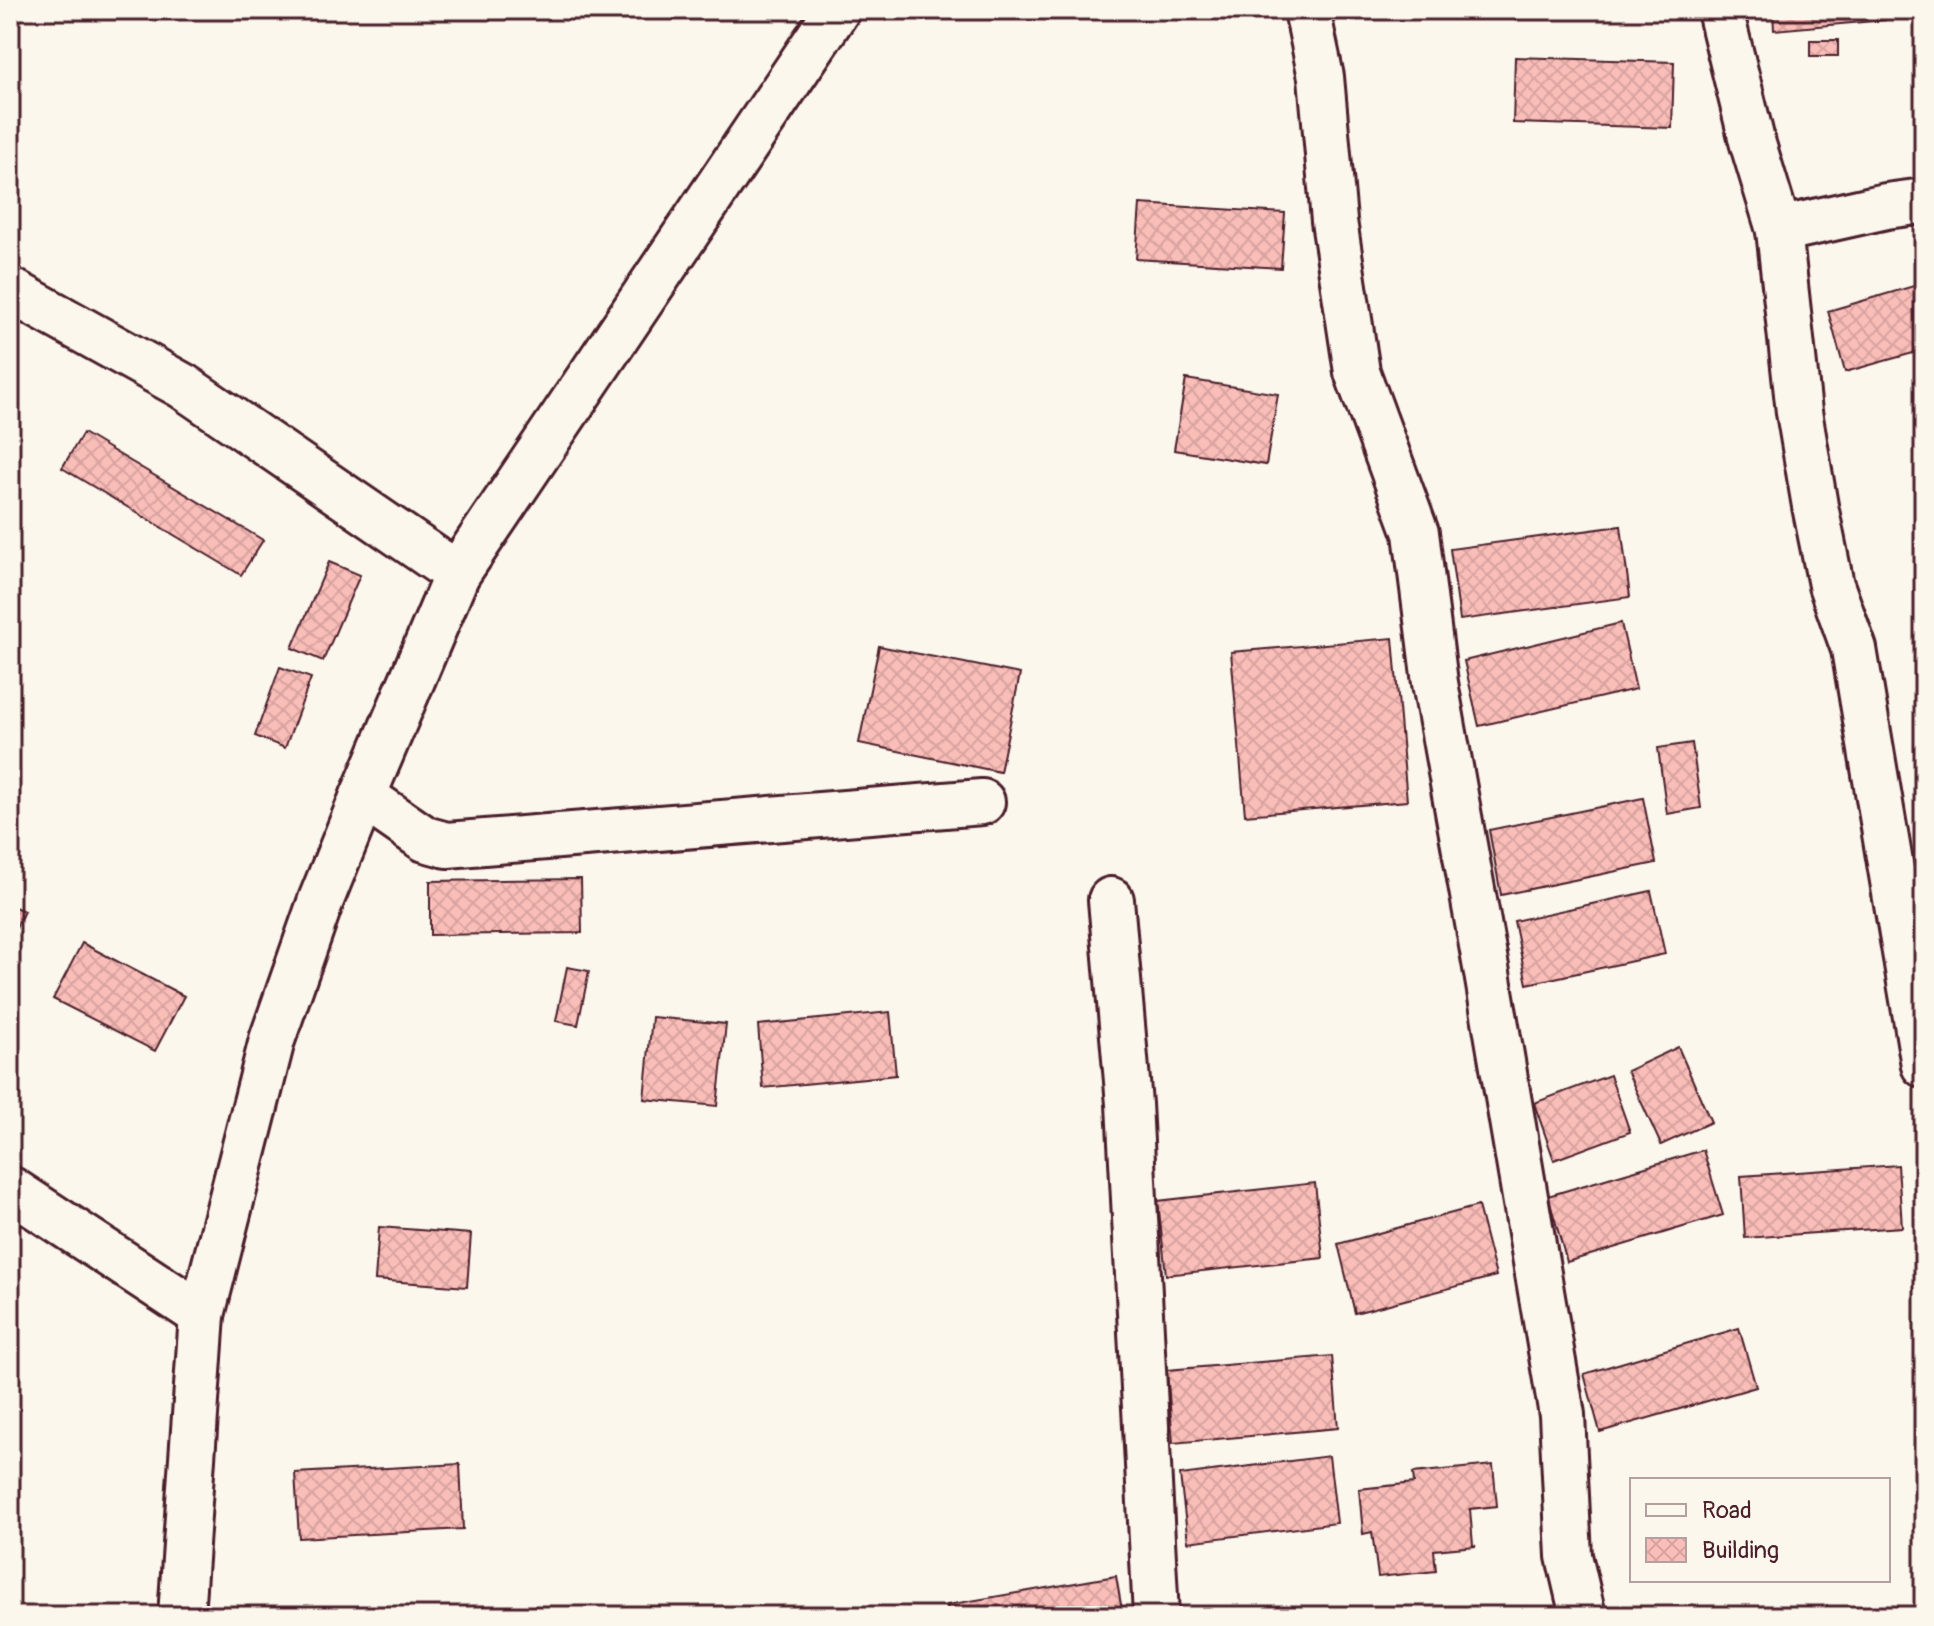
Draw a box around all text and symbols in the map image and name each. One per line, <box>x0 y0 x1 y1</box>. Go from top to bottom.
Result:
legend <box>1630 1478 1890 1582</box>
text: Road <box>1702 1496 1752 1525</box>
text: Building <box>1702 1536 1779 1565</box>

